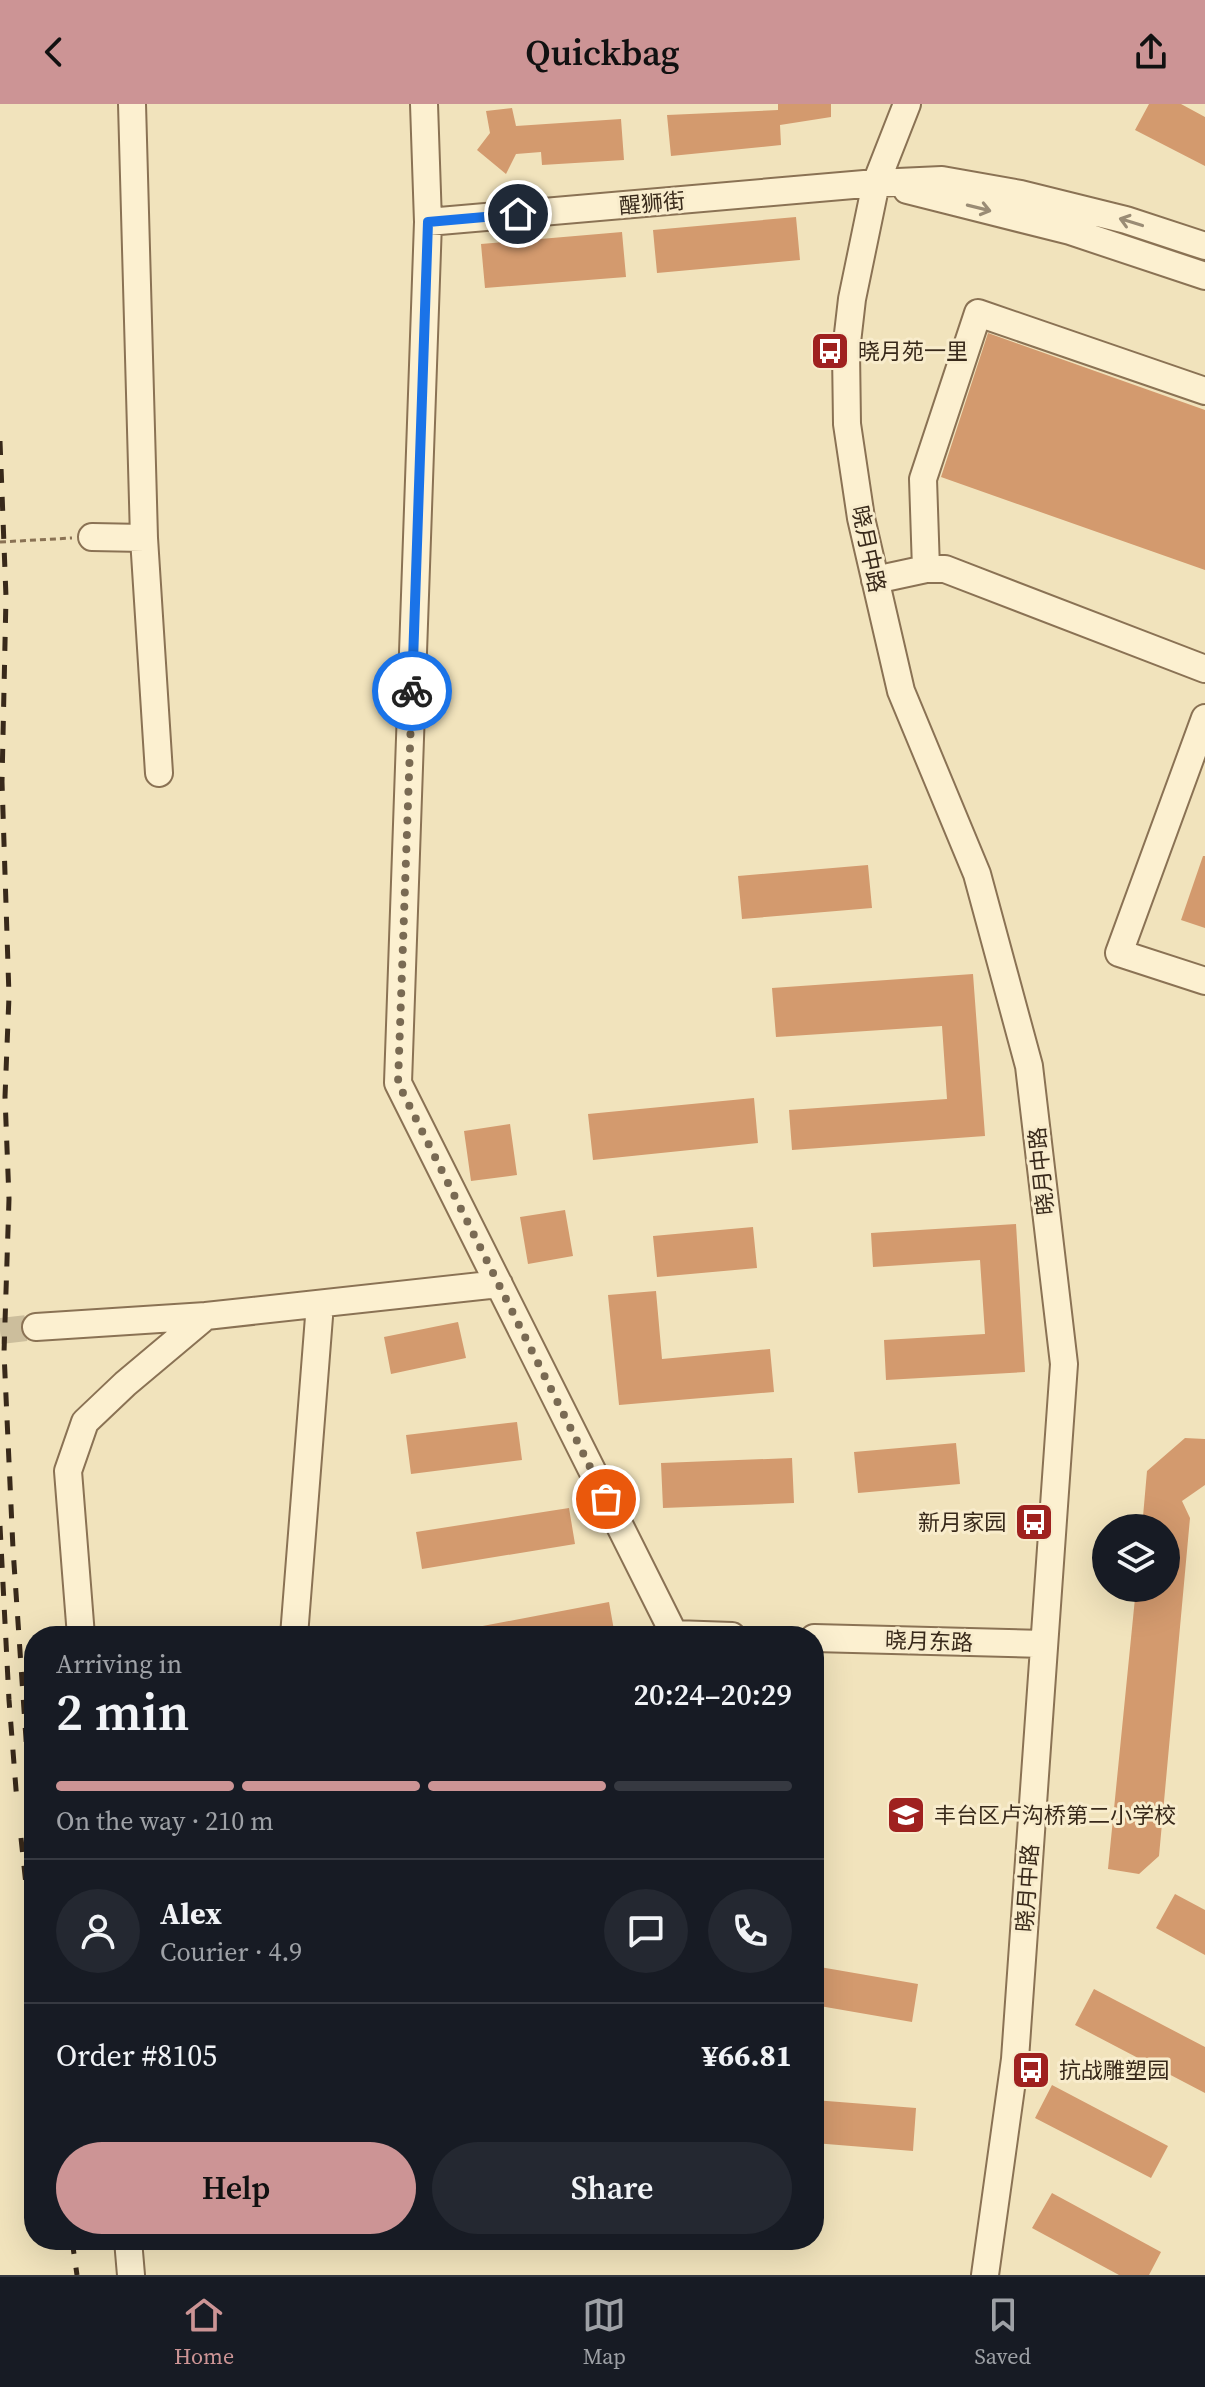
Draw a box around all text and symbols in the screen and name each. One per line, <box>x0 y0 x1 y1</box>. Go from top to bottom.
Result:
text: Quickbag <box>525 28 680 77</box>
icon: back <box>32 30 76 74</box>
icon: share <box>1129 30 1173 74</box>
pin <box>484 180 552 248</box>
street label: 醒狮街 <box>618 185 686 221</box>
icon: home <box>496 192 540 236</box>
one-way arrow <box>966 201 992 216</box>
one-way arrow <box>1118 213 1143 228</box>
bus stop icon: 晓月苑一里 <box>809 330 851 372</box>
place label: 晓月苑一里 <box>858 336 968 366</box>
street label: 晓月中路 <box>845 503 893 595</box>
courier <box>372 651 452 731</box>
icon: bike <box>390 669 434 713</box>
street label: 晓月中路 <box>1021 1126 1061 1216</box>
pin <box>572 1465 640 1533</box>
icon: bag <box>584 1477 628 1521</box>
bus stop icon: 新月家园 <box>1013 1501 1055 1543</box>
place label: 新月家园 <box>918 1507 1006 1537</box>
map controls <box>1092 1514 1180 1602</box>
button: layers <box>1092 1514 1180 1602</box>
street label: 晓月东路 <box>884 1624 974 1658</box>
text: Arriving in <box>56 1646 182 1682</box>
text: 20:24–20:29 <box>633 1674 792 1715</box>
text: 2 min <box>56 1676 189 1747</box>
school or university icon: 丰台区卢沟桥第二小学校 <box>885 1794 927 1836</box>
place label: 丰台区卢沟桥第二小学校 <box>934 1800 1176 1830</box>
text: On the way · 210 m <box>56 1803 274 1839</box>
street label: 晓月中路 <box>1009 1843 1045 1933</box>
button: person <box>56 1889 140 1973</box>
button: chat <box>604 1889 688 1973</box>
button: phone <box>708 1889 792 1973</box>
text: Alex <box>160 1893 222 1934</box>
text: Courier · 4.9 <box>160 1934 302 1970</box>
text: Order #8105 <box>56 2035 217 2076</box>
text: ¥66.81 <box>702 2035 792 2076</box>
bus stop icon: 抗战雕塑园 <box>1010 2049 1052 2091</box>
place label: 抗战雕塑园 <box>1059 2055 1169 2085</box>
button: Help <box>56 2142 416 2234</box>
button: Share <box>432 2142 792 2234</box>
tab: Home <box>174 2293 234 2371</box>
tab: Map <box>582 2293 626 2371</box>
tab: Saved <box>975 2293 1031 2371</box>

